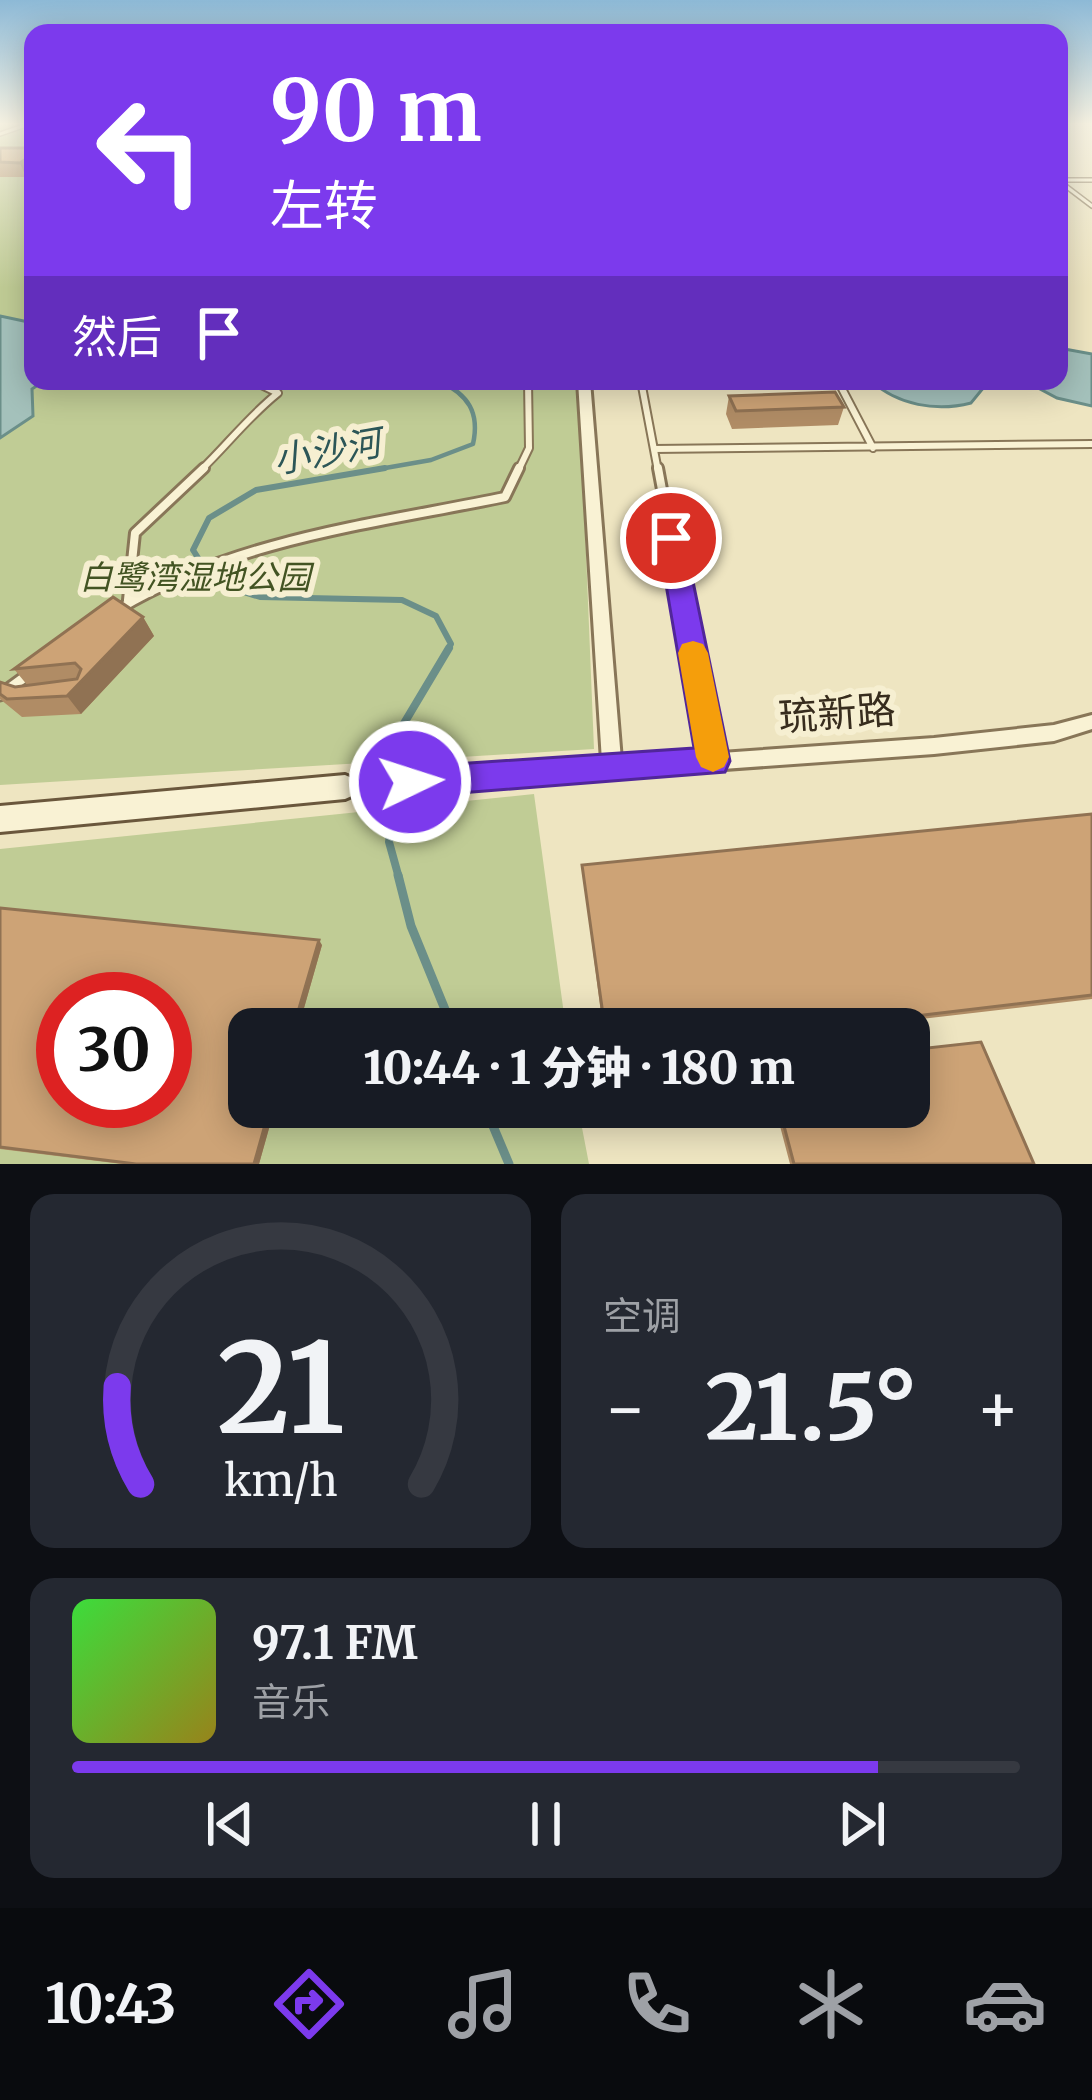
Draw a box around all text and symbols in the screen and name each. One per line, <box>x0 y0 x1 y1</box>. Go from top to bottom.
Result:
text: 90 m <box>270 58 482 164</box>
icon: left <box>72 72 228 228</box>
text: 左转 <box>270 172 378 240</box>
icon: arrive <box>186 300 252 366</box>
text: 然后 <box>72 309 162 365</box>
water label: 小沙河 <box>270 419 390 483</box>
pin <box>620 487 722 589</box>
icon: arrive <box>638 505 704 571</box>
park label: 白鹭湾湿地公园 <box>80 557 315 598</box>
street label: 琉新路 <box>777 685 897 742</box>
position arrow <box>347 719 473 845</box>
speed limit sign: 30 <box>36 972 192 1128</box>
text: 10:44 · 1 分钟 · 180 m <box>363 1040 795 1096</box>
text: 空调 <box>603 1292 681 1341</box>
text: 21 <box>217 1310 344 1467</box>
text: 21.5° <box>705 1351 918 1465</box>
text: − <box>603 1367 647 1450</box>
text: + <box>976 1367 1020 1450</box>
text: km/h <box>224 1454 337 1508</box>
text: 97.1 FM <box>252 1615 418 1671</box>
text: 音乐 <box>252 1678 330 1727</box>
icon: previous <box>197 1791 263 1857</box>
icon: pause <box>513 1791 579 1857</box>
icon: next <box>829 1791 895 1857</box>
icon: directions <box>267 1962 351 2046</box>
icon: music <box>441 1962 525 2046</box>
icon: phone <box>615 1962 699 2046</box>
icon: climate <box>789 1962 873 2046</box>
icon: car <box>963 1962 1047 2046</box>
text: 10:43 <box>45 1970 177 2038</box>

